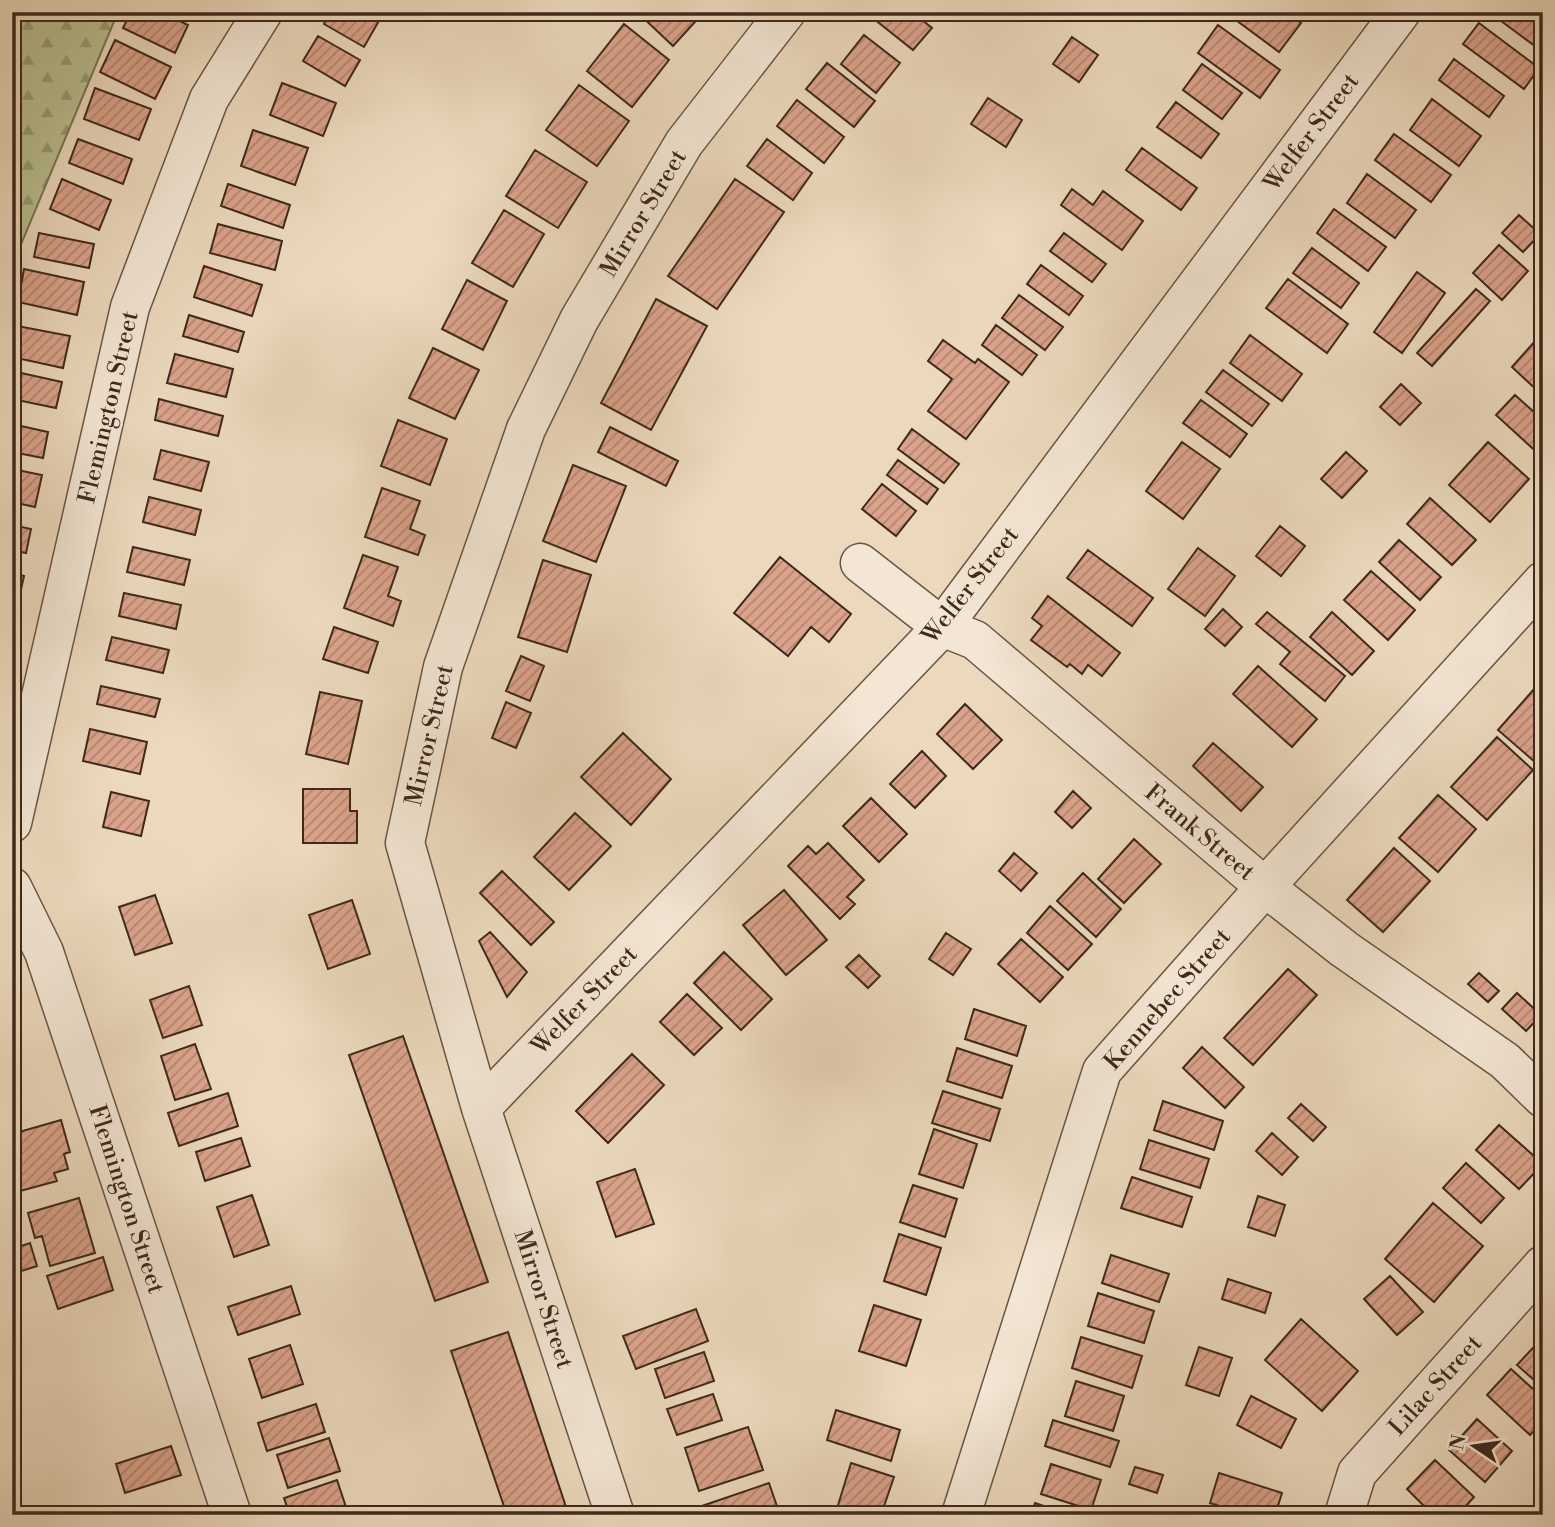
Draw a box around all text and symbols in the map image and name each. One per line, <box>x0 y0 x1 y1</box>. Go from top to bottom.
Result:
street label: Welfer Street <box>1257 67 1366 198</box>
street label: Mirror Street <box>594 144 694 283</box>
street label: Flemington Street <box>72 307 146 506</box>
street label: Welfer Street <box>915 521 1026 651</box>
street label: Mirror Street <box>399 661 461 809</box>
street label: Frank Street <box>1138 778 1261 888</box>
street label: Kennebec Street <box>1098 922 1238 1077</box>
street label: Welfer Street <box>525 939 645 1062</box>
street label: Flemington Street <box>81 1101 171 1298</box>
street label: Mirror Street <box>507 1226 580 1373</box>
street label: Lilac Street <box>1383 1329 1489 1442</box>
north arrow <box>1440 1412 1510 1482</box>
text: N <box>1445 1432 1472 1452</box>

